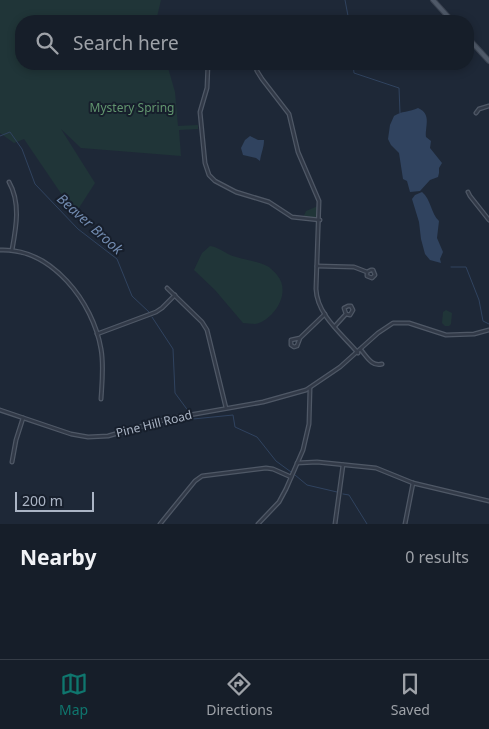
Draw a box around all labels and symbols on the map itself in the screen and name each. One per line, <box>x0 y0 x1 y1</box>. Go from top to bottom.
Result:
park label: Mystery Spring <box>90 99 174 116</box>
water label: Beaver Brook <box>53 189 128 259</box>
street label: Pine Hill Road <box>114 406 194 441</box>
scale bar <box>15 489 94 512</box>

